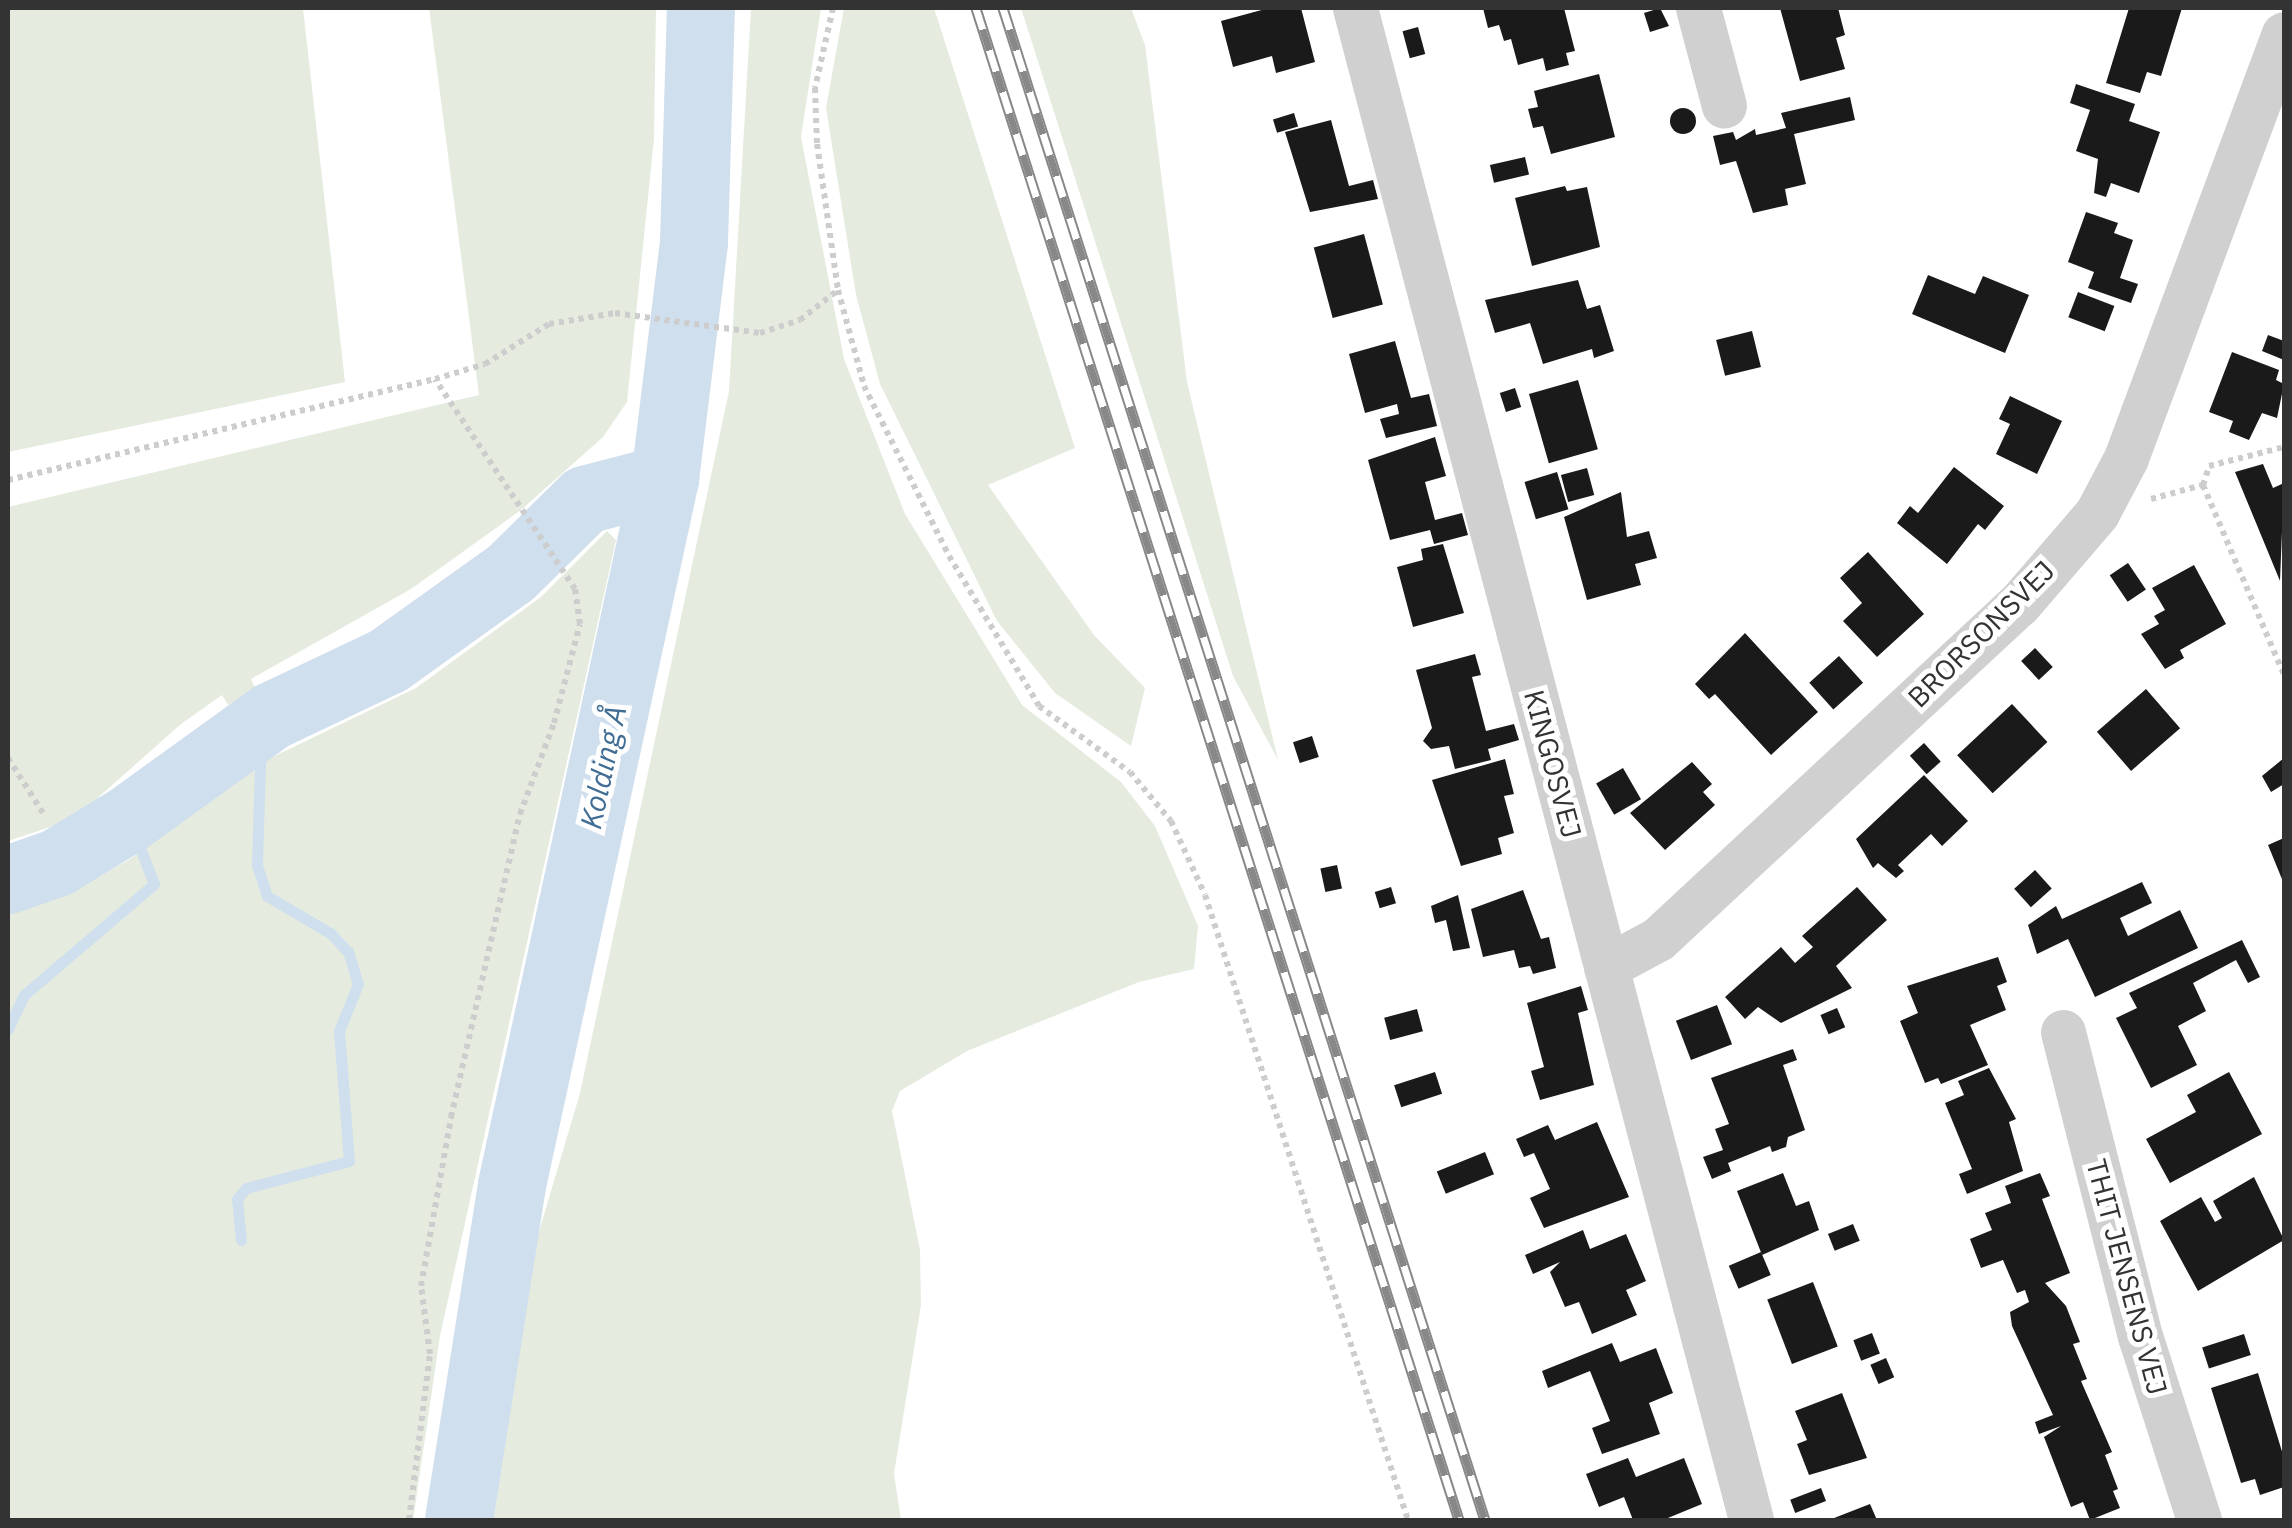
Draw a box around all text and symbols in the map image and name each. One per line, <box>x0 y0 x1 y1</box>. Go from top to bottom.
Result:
street label: BRORSONSVEJ <box>1901 554 2061 714</box>
street label: KINGOSVEJ <box>1517 686 1589 842</box>
water label: Kolding Å <box>572 702 634 832</box>
street label: THIT JENSENS VEJ <box>2079 1156 2175 1398</box>

